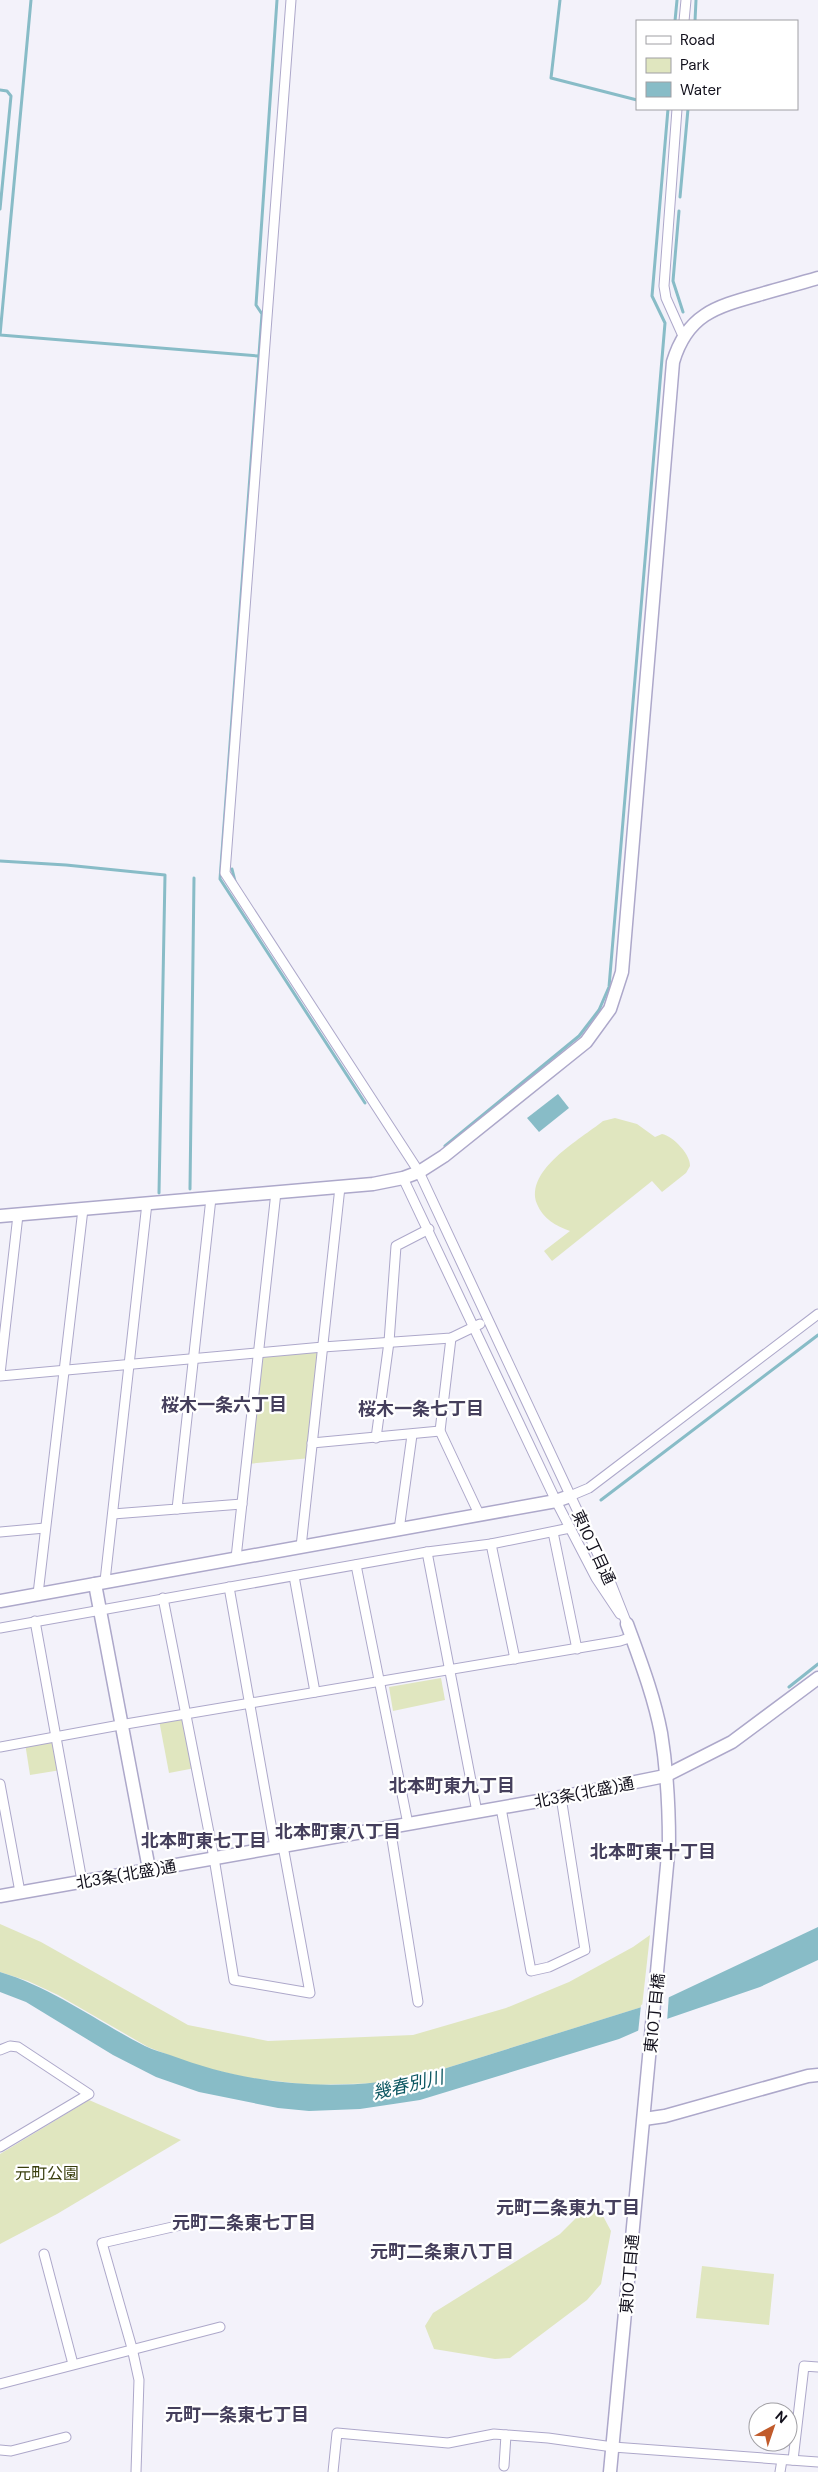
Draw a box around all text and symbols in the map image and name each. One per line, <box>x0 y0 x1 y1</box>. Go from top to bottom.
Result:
legend <box>636 20 798 110</box>
text: Road <box>680 30 715 50</box>
text: Park <box>680 55 710 75</box>
text: Water <box>680 80 722 100</box>
district label: 桜木一条六丁目 <box>161 1393 287 1417</box>
district label: 桜木一条七丁目 <box>358 1397 484 1421</box>
street label: 東10丁目通 <box>567 1507 620 1588</box>
street label: 北3条(北盛)通 <box>532 1773 636 1812</box>
district label: 北本町東九丁目 <box>389 1774 515 1798</box>
district label: 北本町東八丁目 <box>275 1820 401 1844</box>
district label: 北本町東七丁目 <box>141 1829 267 1853</box>
district label: 北本町東十丁目 <box>590 1840 716 1864</box>
street label: 北3条(北盛)通 <box>74 1855 178 1894</box>
street label: 東10丁目橋 <box>640 1972 669 2054</box>
water label: 幾春別川 <box>370 2065 448 2105</box>
park label: 元町公園 <box>15 2163 79 2184</box>
district label: 元町二条東九丁目 <box>496 2196 640 2220</box>
district label: 元町二条東七丁目 <box>172 2211 316 2235</box>
street label: 東10丁目通 <box>616 2233 643 2315</box>
district label: 元町二条東八丁目 <box>370 2240 514 2264</box>
north arrow <box>748 2402 798 2452</box>
district label: 元町一条東七丁目 <box>165 2403 309 2427</box>
text: N <box>772 2407 791 2427</box>

